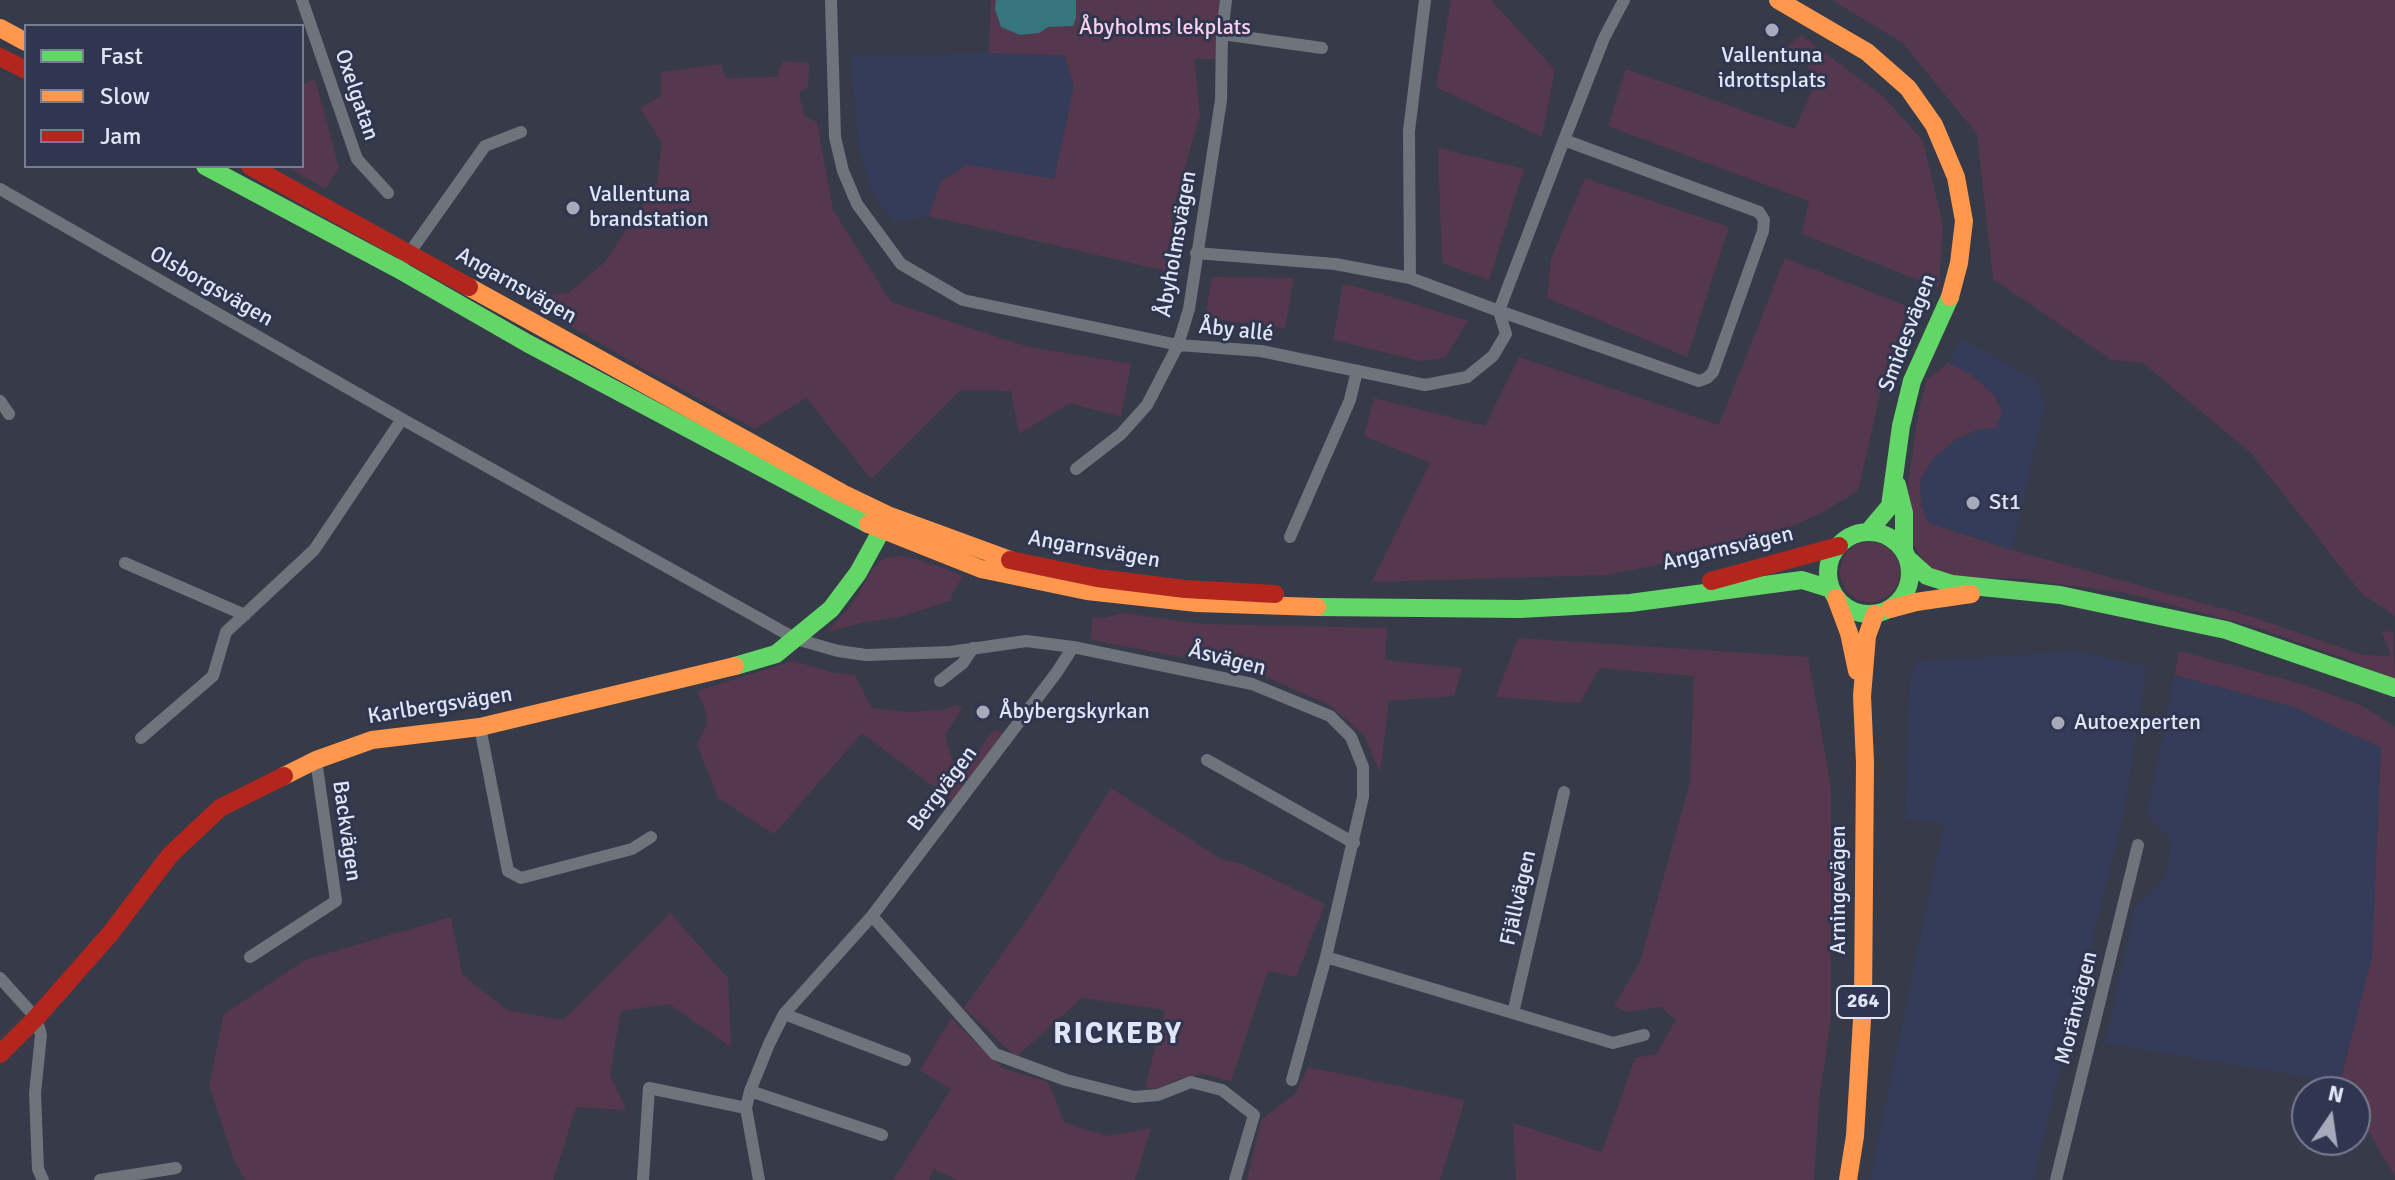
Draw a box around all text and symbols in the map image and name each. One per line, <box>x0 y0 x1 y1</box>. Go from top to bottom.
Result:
park label: Åbyholms lekplats <box>1079 15 1251 41</box>
marker: Vallentuna idrottsplats <box>1763 21 1781 39</box>
legend <box>24 24 304 168</box>
text: Fast <box>100 41 143 71</box>
place label: Vallentuna idrottsplats <box>1718 43 1826 94</box>
street label: Oxelgatan <box>328 46 384 144</box>
text: Slow <box>100 81 150 111</box>
text: Jam <box>100 121 141 151</box>
street label: Åbyholmsvägen <box>1151 169 1203 319</box>
place label: Vallentuna brandstation <box>589 182 709 234</box>
marker: Vallentuna brandstation <box>564 199 582 217</box>
street label: Olsborgsvägen <box>144 241 278 333</box>
street label: Angarnsvägen <box>451 242 581 330</box>
street label: Smidesvägen <box>1874 271 1942 395</box>
street label: Åby allé <box>1197 314 1275 348</box>
place label: St1 <box>1989 490 2021 516</box>
marker: St1 <box>1964 494 1982 512</box>
street label: Angarnsvägen <box>1660 521 1796 577</box>
street label: Angarnsvägen <box>1026 525 1162 575</box>
street label: Åsvägen <box>1186 638 1268 682</box>
street label: Karlbergsvägen <box>366 682 514 730</box>
place label: Åbybergskyrkan <box>999 699 1150 725</box>
marker: Åbybergskyrkan <box>974 703 992 721</box>
place label: Autoexperten <box>2074 710 2201 736</box>
marker: Autoexperten <box>2049 714 2067 732</box>
street label: Bergvägen <box>903 741 983 837</box>
street label: Backvägen <box>326 779 366 883</box>
street label: Arningevägen <box>1826 825 1852 955</box>
street label: Fjällvägen <box>1495 848 1543 948</box>
street label: Moränvägen <box>2050 949 2104 1067</box>
road number: 264 <box>1837 986 1889 1018</box>
district label: RICKEBY <box>1053 1017 1183 1053</box>
north arrow <box>2291 1076 2371 1156</box>
text: N <box>2326 1079 2347 1109</box>

